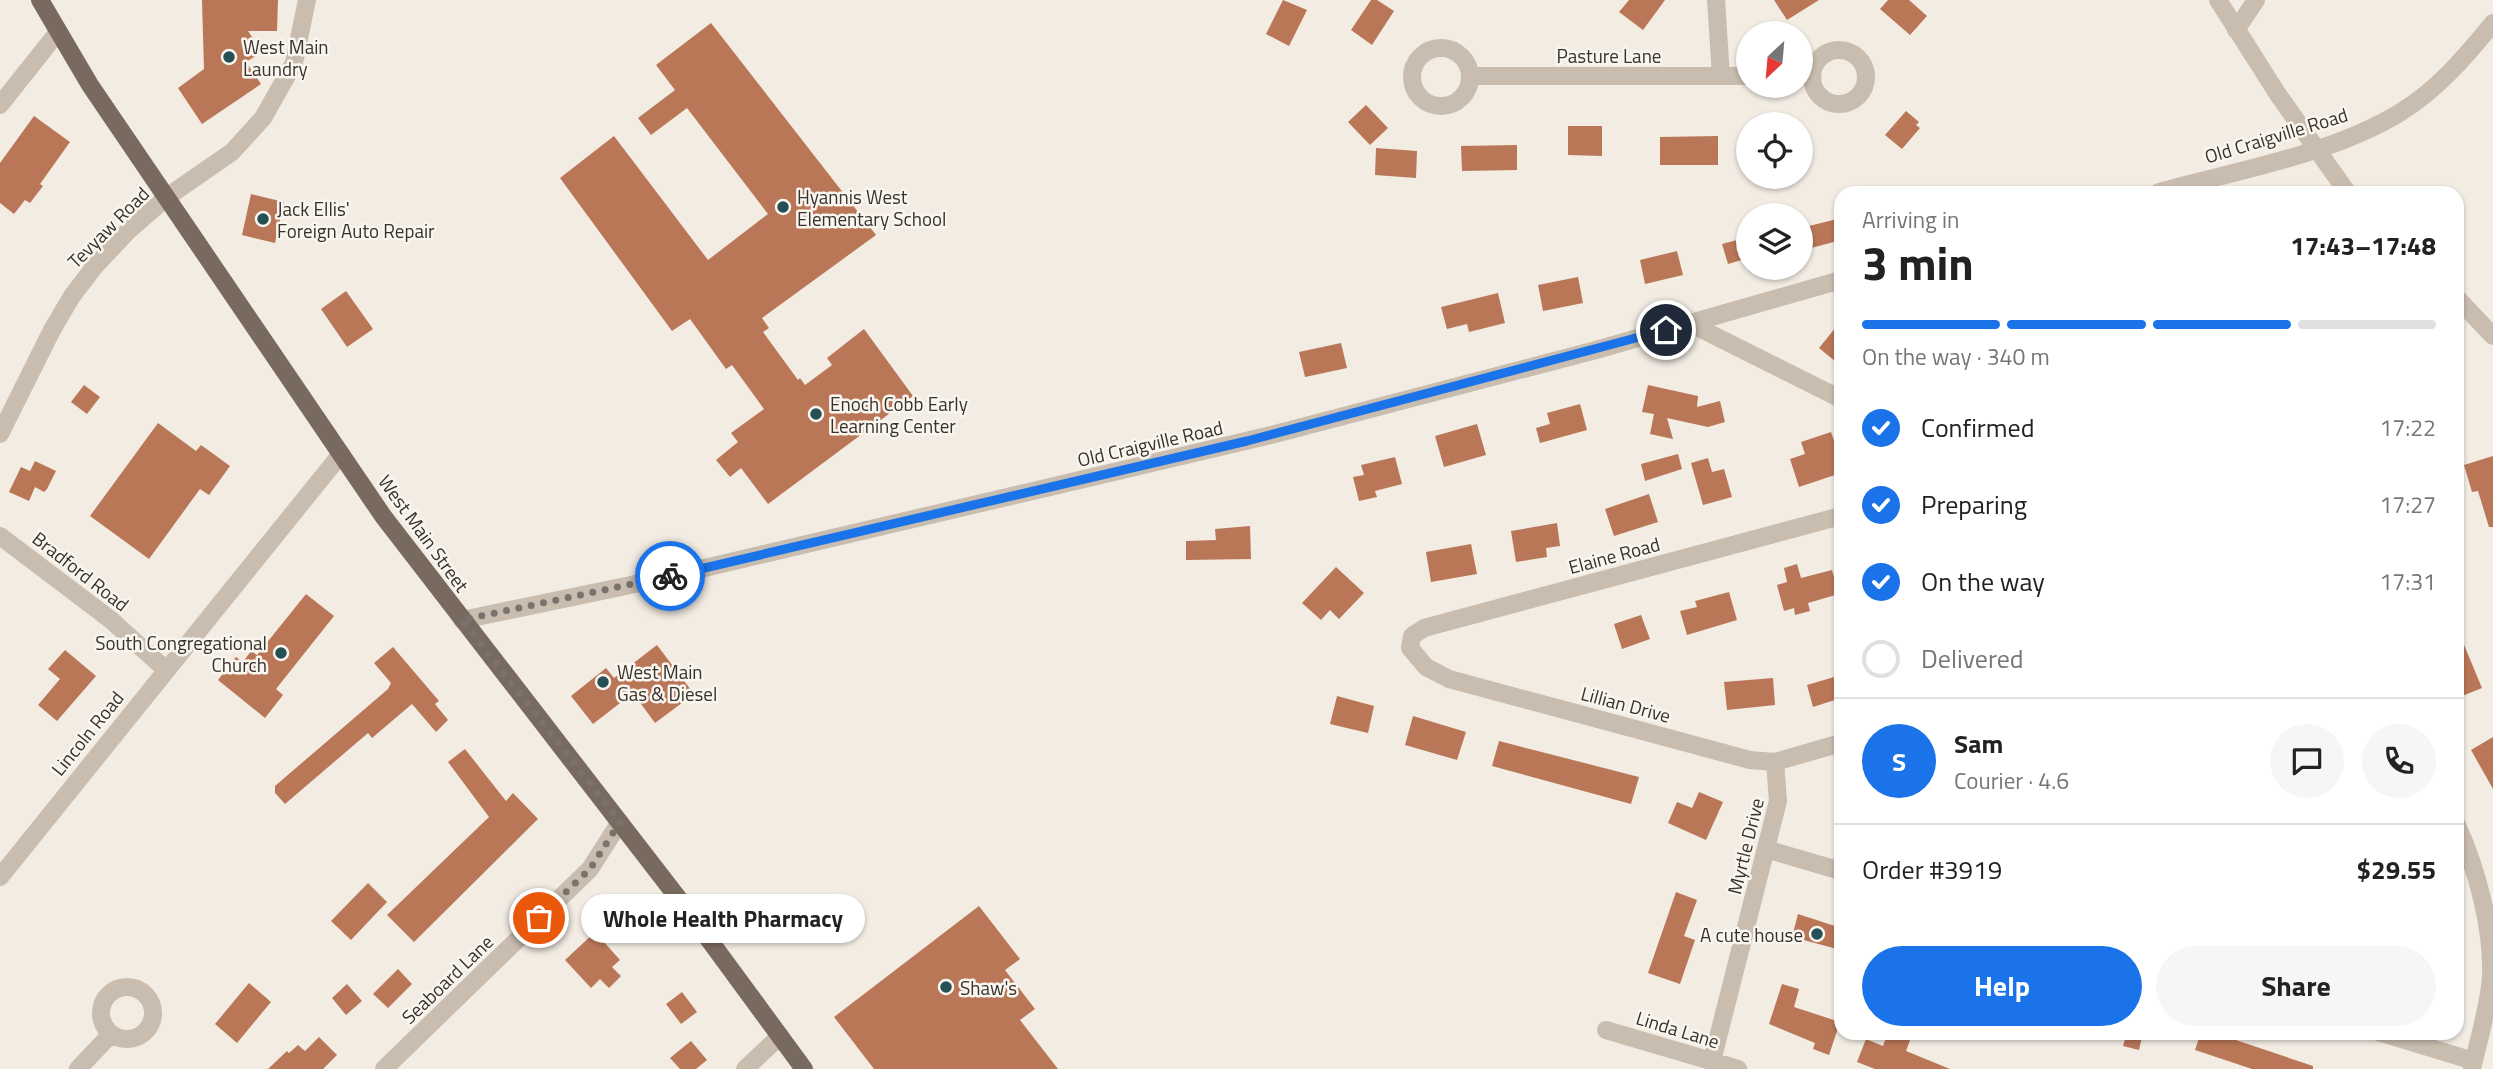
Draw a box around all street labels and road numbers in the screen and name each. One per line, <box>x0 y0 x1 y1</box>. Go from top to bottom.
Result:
street label: Pasture Lane <box>1557 41 1661 70</box>
street label: Old Craigville Road <box>2201 99 2351 171</box>
street label: Tevyaw Road <box>61 180 155 274</box>
street label: Old Craigville Road <box>1074 412 1226 474</box>
street label: West Main Street <box>371 468 477 598</box>
street label: Bradford Road <box>26 524 136 618</box>
street label: Elaine Road <box>1565 529 1663 581</box>
street label: Lillian Drive <box>1578 678 1674 730</box>
street label: Lincoln Road <box>44 684 130 782</box>
street label: Myrtle Drive <box>1719 795 1771 897</box>
street label: Seaboard Lane <box>395 928 499 1030</box>
street label: Linda Lane <box>1633 1003 1723 1055</box>

